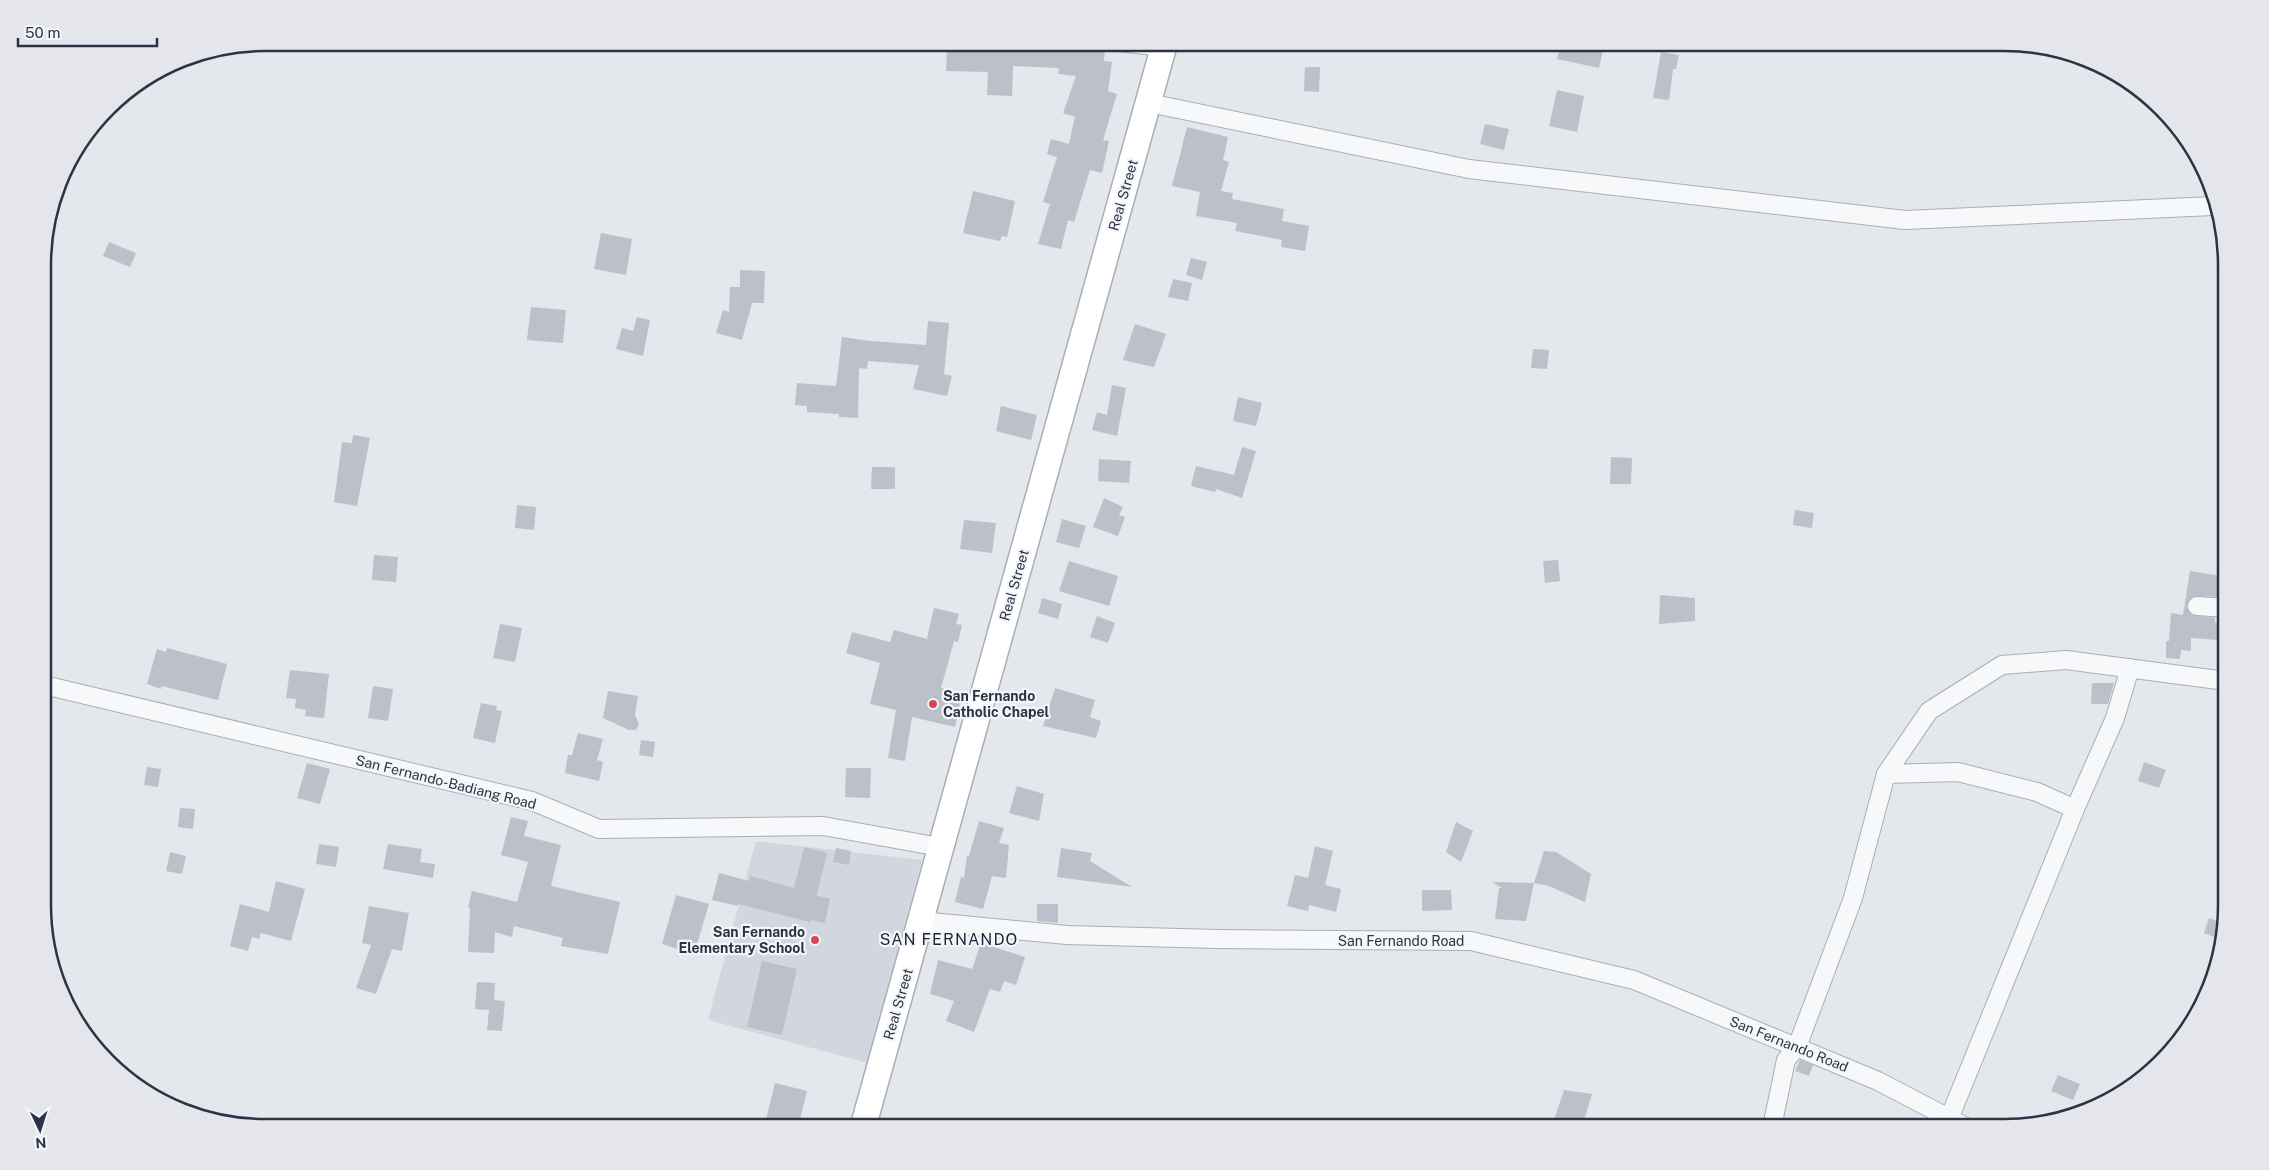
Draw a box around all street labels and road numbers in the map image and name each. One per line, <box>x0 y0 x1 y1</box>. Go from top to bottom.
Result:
street label: Real Street <box>1105 158 1141 232</box>
street label: Real Street <box>996 548 1032 622</box>
street label: San Fernando-Badiang Road <box>354 752 538 812</box>
street label: San Fernando Road <box>1338 933 1464 949</box>
street label: Real Street <box>880 967 916 1041</box>
street label: San Fernando Road <box>1727 1013 1851 1075</box>

